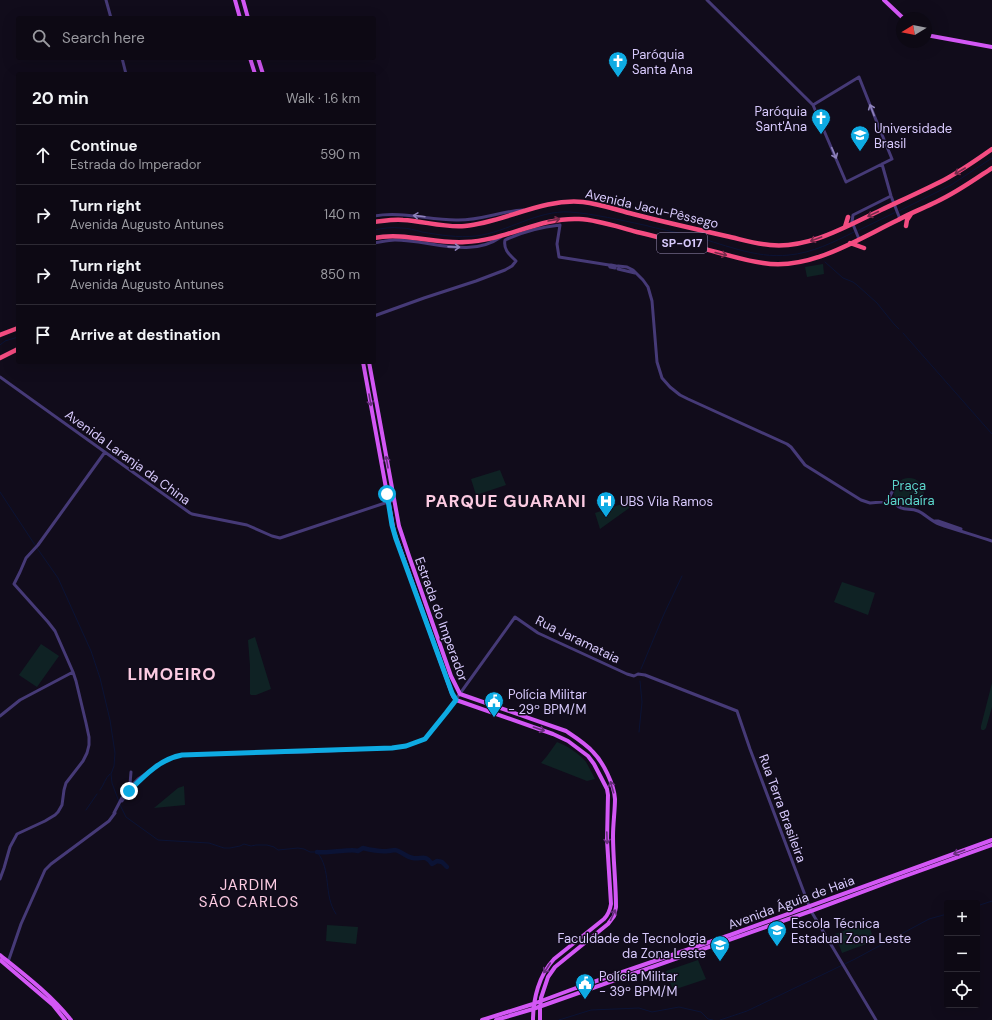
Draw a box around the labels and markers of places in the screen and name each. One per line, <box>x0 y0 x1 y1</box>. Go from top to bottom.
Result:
place label: Paróquia Santa Ana <box>632 46 693 78</box>
church icon: Paróquia Santa Ana <box>607 50 629 78</box>
place label: Paróquia Sant'Ana <box>755 103 807 135</box>
church icon: Paróquia Sant'Ana <box>810 107 832 135</box>
place label: Universidade Brasil <box>874 120 952 152</box>
school or university icon: Universidade Brasil <box>849 124 871 152</box>
hospital icon: UBS Vila Ramos <box>595 490 617 518</box>
place label: UBS Vila Ramos <box>620 493 713 510</box>
place label: Polícia Militar - 29º BPM/M <box>508 686 587 718</box>
public building icon: Polícia Militar - 29º BPM/M <box>483 690 505 718</box>
place label: Escola Técnica Estadual Zona Leste <box>791 915 911 947</box>
school or university icon: Escola Técnica Estadual Zona Leste <box>766 919 788 947</box>
place label: Faculdade de Tecnologia da Zona Leste <box>558 930 706 962</box>
school or university icon: Faculdade de Tecnologia da Zona Leste <box>709 934 731 962</box>
place label: Polícia Militar - 39º BPM/M <box>599 968 678 1000</box>
public building icon: Polícia Militar - 39º BPM/M <box>574 972 596 1000</box>

